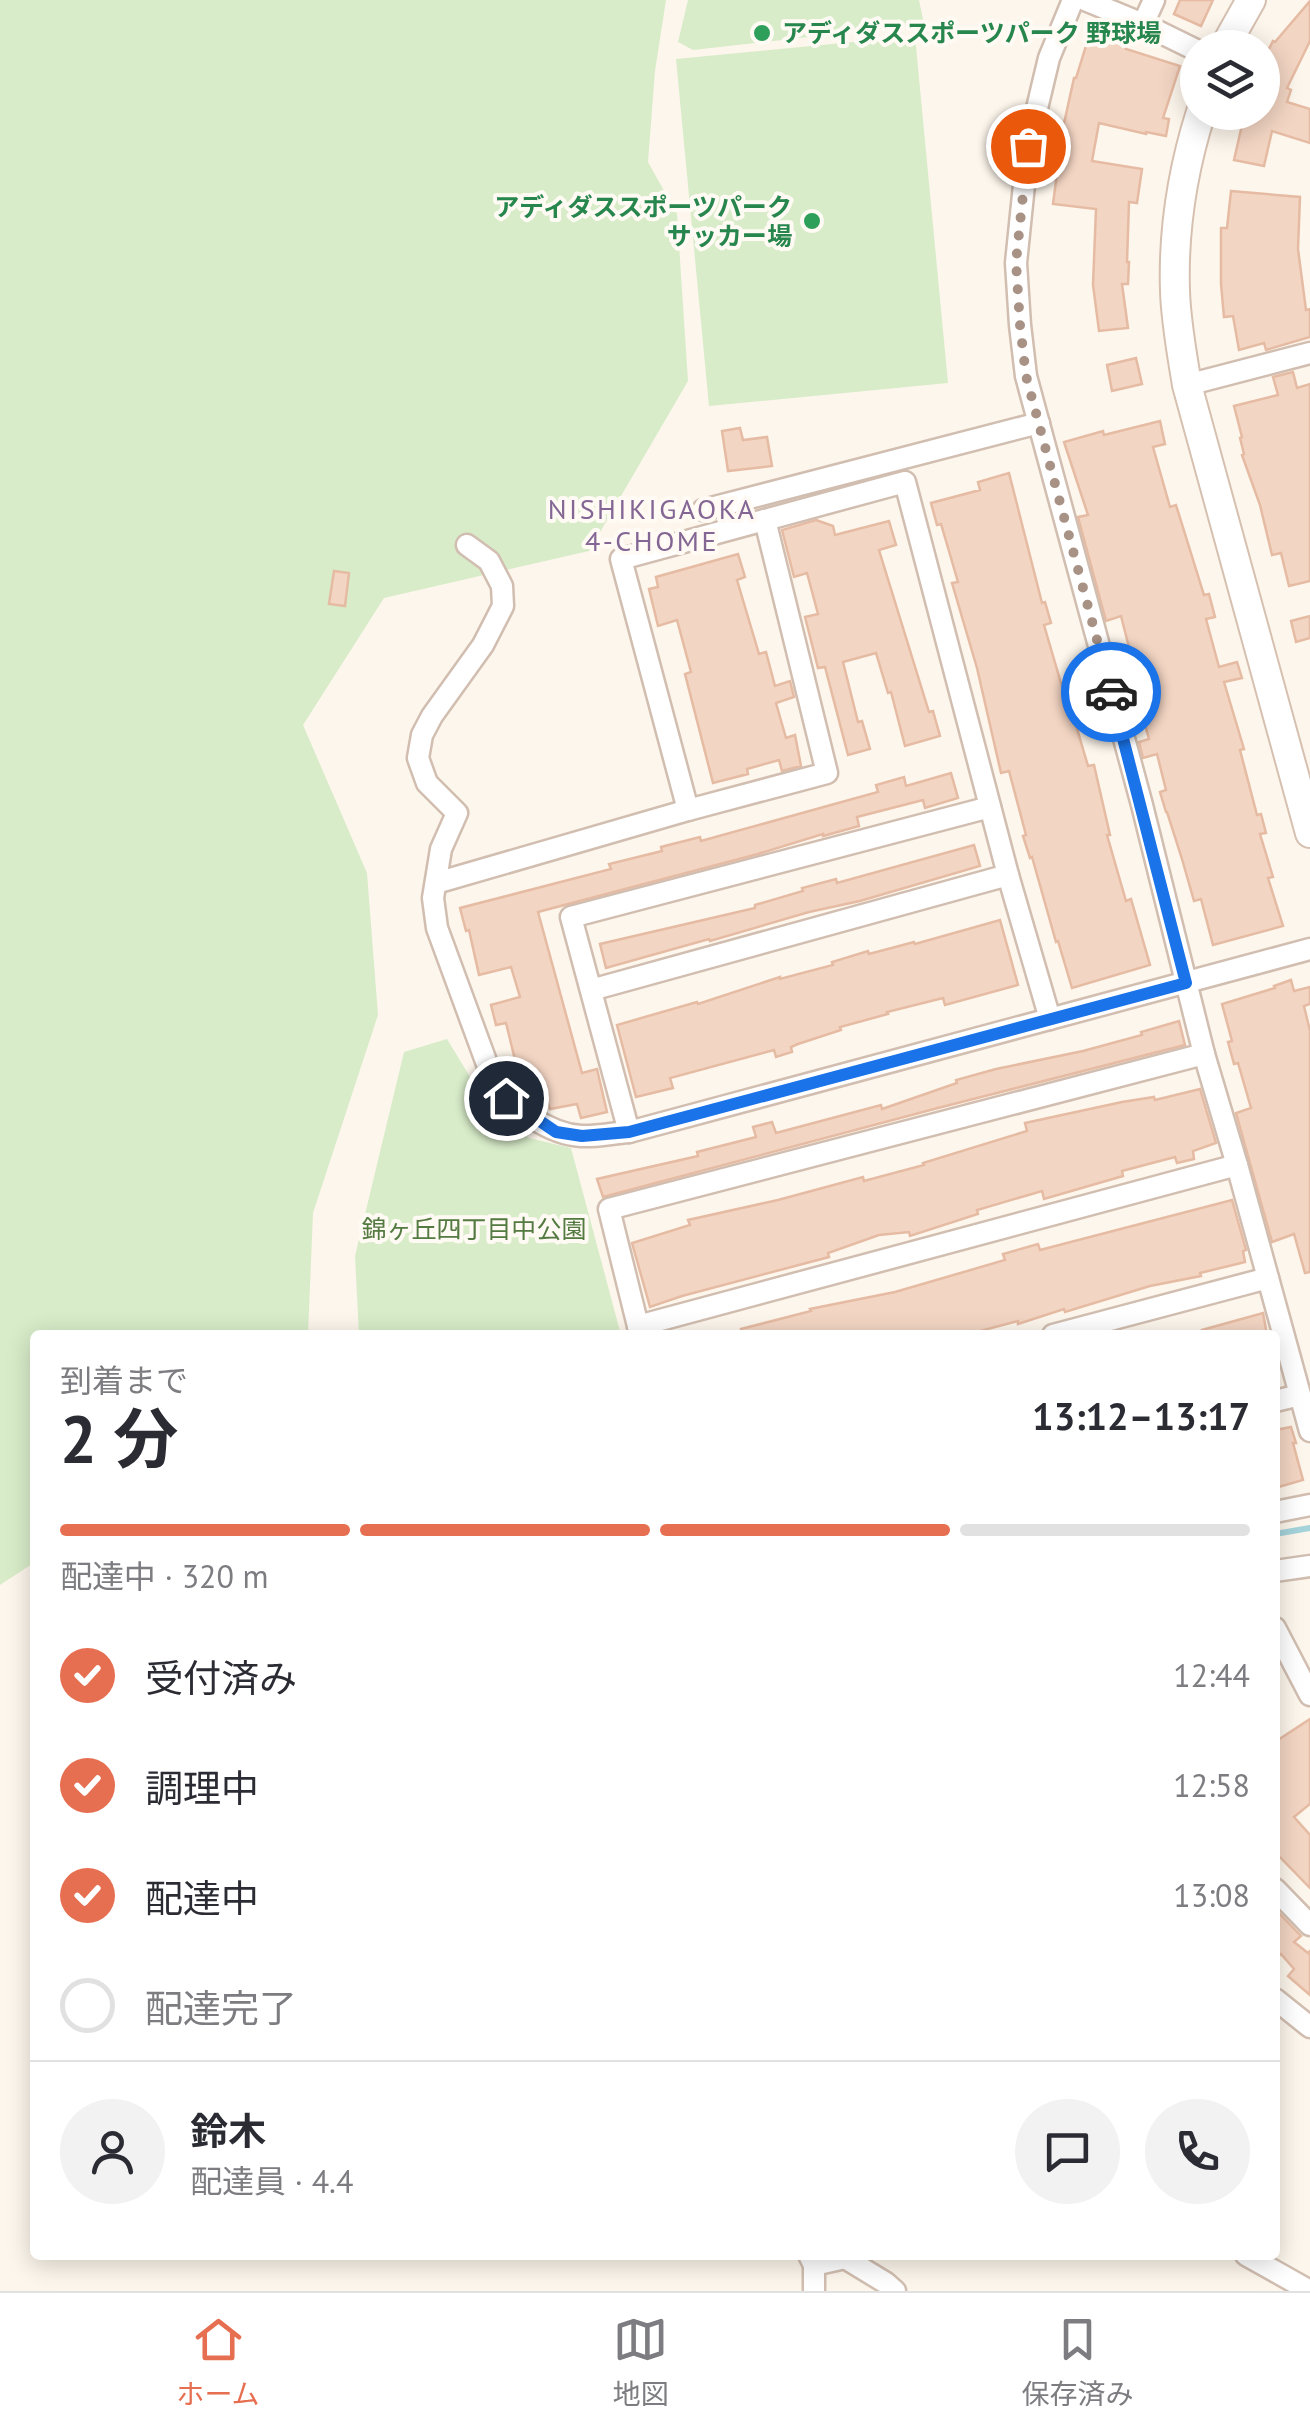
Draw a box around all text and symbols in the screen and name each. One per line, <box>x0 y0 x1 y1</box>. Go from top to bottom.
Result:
place label: アディダススポーツパーク 野球場 <box>782 17 1161 49</box>
marker: アディダススポーツパーク 野球場 <box>751 22 773 44</box>
map controls <box>1180 30 1280 130</box>
button: layers <box>1180 30 1280 130</box>
pin <box>986 104 1071 189</box>
icon: bag <box>1001 119 1056 174</box>
place label: アディダススポーツパーク サッカー場 <box>494 191 792 252</box>
marker: アディダススポーツパーク サッカー場 <box>801 210 823 232</box>
district label: NISHIKIGAOKA 4-CHOME <box>548 490 756 559</box>
courier <box>1061 642 1161 742</box>
icon: car <box>1084 665 1139 720</box>
pin <box>464 1056 549 1141</box>
icon: home <box>479 1071 534 1126</box>
park label: 錦ヶ丘四丁目中公園 <box>361 1213 587 1245</box>
text: 到着まで <box>60 1359 188 1401</box>
text: 13:12–13:17 <box>1032 1391 1250 1440</box>
text: 2 分 <box>60 1396 178 1480</box>
text: 配達中 · 320 m <box>60 1555 268 1597</box>
icon: check <box>60 1648 115 1703</box>
text: 受付済み <box>145 1653 297 1702</box>
text: 12:44 <box>1173 1654 1250 1696</box>
icon: check <box>60 1758 115 1813</box>
text: 調理中 <box>145 1763 259 1812</box>
text: 12:58 <box>1173 1764 1250 1806</box>
icon: check <box>60 1868 115 1923</box>
text: 配達中 <box>145 1873 259 1922</box>
text: 13:08 <box>1173 1874 1250 1916</box>
text: 配達完了 <box>145 1983 297 2032</box>
button: person <box>60 2099 165 2204</box>
button: chat <box>1015 2099 1120 2204</box>
button: phone <box>1145 2099 1250 2204</box>
text: 鈴木 <box>190 2106 266 2155</box>
text: 配達員 · 4.4 <box>190 2160 353 2202</box>
tab: ホーム <box>176 2312 260 2412</box>
tab: 地図 <box>613 2312 669 2412</box>
tab: 保存済み <box>1021 2312 1134 2412</box>

